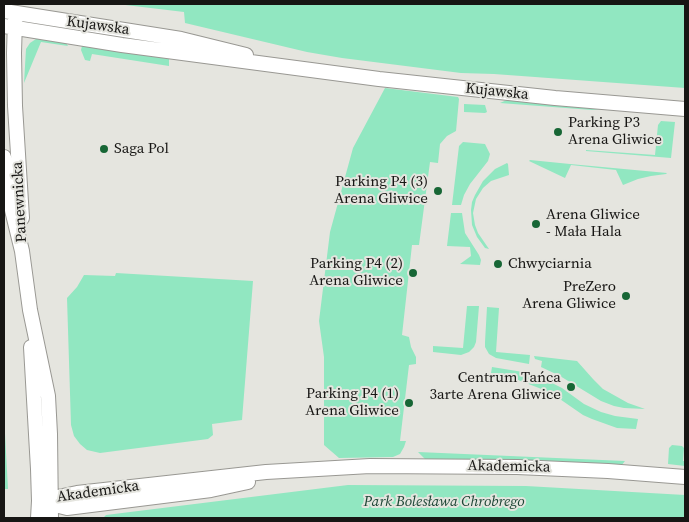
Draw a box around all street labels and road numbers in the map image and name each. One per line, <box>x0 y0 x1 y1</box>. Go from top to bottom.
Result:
street label: Kujawska <box>65 13 131 39</box>
street label: Kujawska <box>465 80 529 104</box>
street label: Panewnicka <box>9 161 31 243</box>
street label: Akademicka <box>467 457 551 477</box>
street label: Akademicka <box>56 477 140 507</box>

